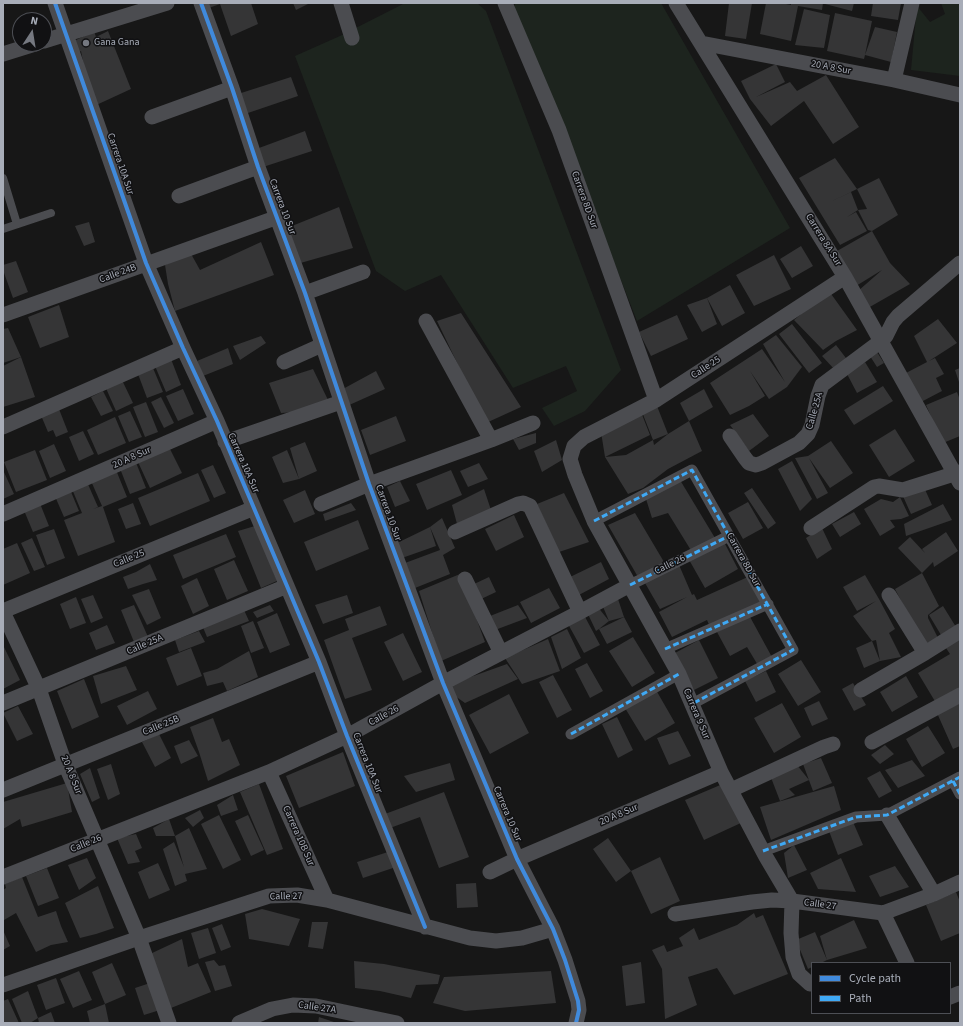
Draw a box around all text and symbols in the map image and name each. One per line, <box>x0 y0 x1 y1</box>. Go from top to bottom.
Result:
north arrow <box>12 12 52 52</box>
text: N <box>29 13 40 29</box>
place label: Gana Gana <box>94 37 139 49</box>
marker: Gana Gana <box>81 38 91 48</box>
street label: 20 A 8 Sur <box>810 58 852 78</box>
street label: Carrera 10A Sur <box>104 132 136 196</box>
street label: Carrera 8D Sur <box>568 170 600 230</box>
street label: Carrera 10 Sur <box>266 177 298 237</box>
street label: Carrera 8A Sur <box>802 212 844 268</box>
street label: Calle 24B <box>98 262 138 286</box>
street label: Calle 25 <box>689 354 723 382</box>
street label: Calle 25A <box>804 391 826 431</box>
street label: Carrera 10A Sur <box>224 431 262 495</box>
street label: 20 A 8 Sur <box>111 444 153 472</box>
street label: Carrera 10 Sur <box>372 483 404 543</box>
street label: Carrera 8D Sur <box>723 531 763 589</box>
street label: Calle 25 <box>112 547 146 571</box>
street label: Calle 26 <box>653 552 687 578</box>
street label: Calle 25A <box>125 632 165 658</box>
street label: Carrera 9 Sur <box>680 687 712 741</box>
street label: Calle 26 <box>367 703 401 729</box>
street label: Calle 25B <box>141 713 181 739</box>
street label: Carrera 10A Sur <box>349 731 385 795</box>
street label: 20 A 8 Sur <box>58 754 84 796</box>
street label: Carrera 10 Sur <box>490 784 524 844</box>
street label: 20 A 8 Sur <box>598 802 640 828</box>
street label: Carrera 10B Sur <box>279 804 317 868</box>
street label: Calle 26 <box>69 832 103 856</box>
street label: Calle 27 <box>270 891 302 903</box>
street label: Calle 27 <box>803 897 837 913</box>
legend <box>811 962 951 1014</box>
text: Cycle path <box>849 970 901 987</box>
text: Path <box>849 990 872 1007</box>
street label: Calle 27A <box>297 999 337 1017</box>

